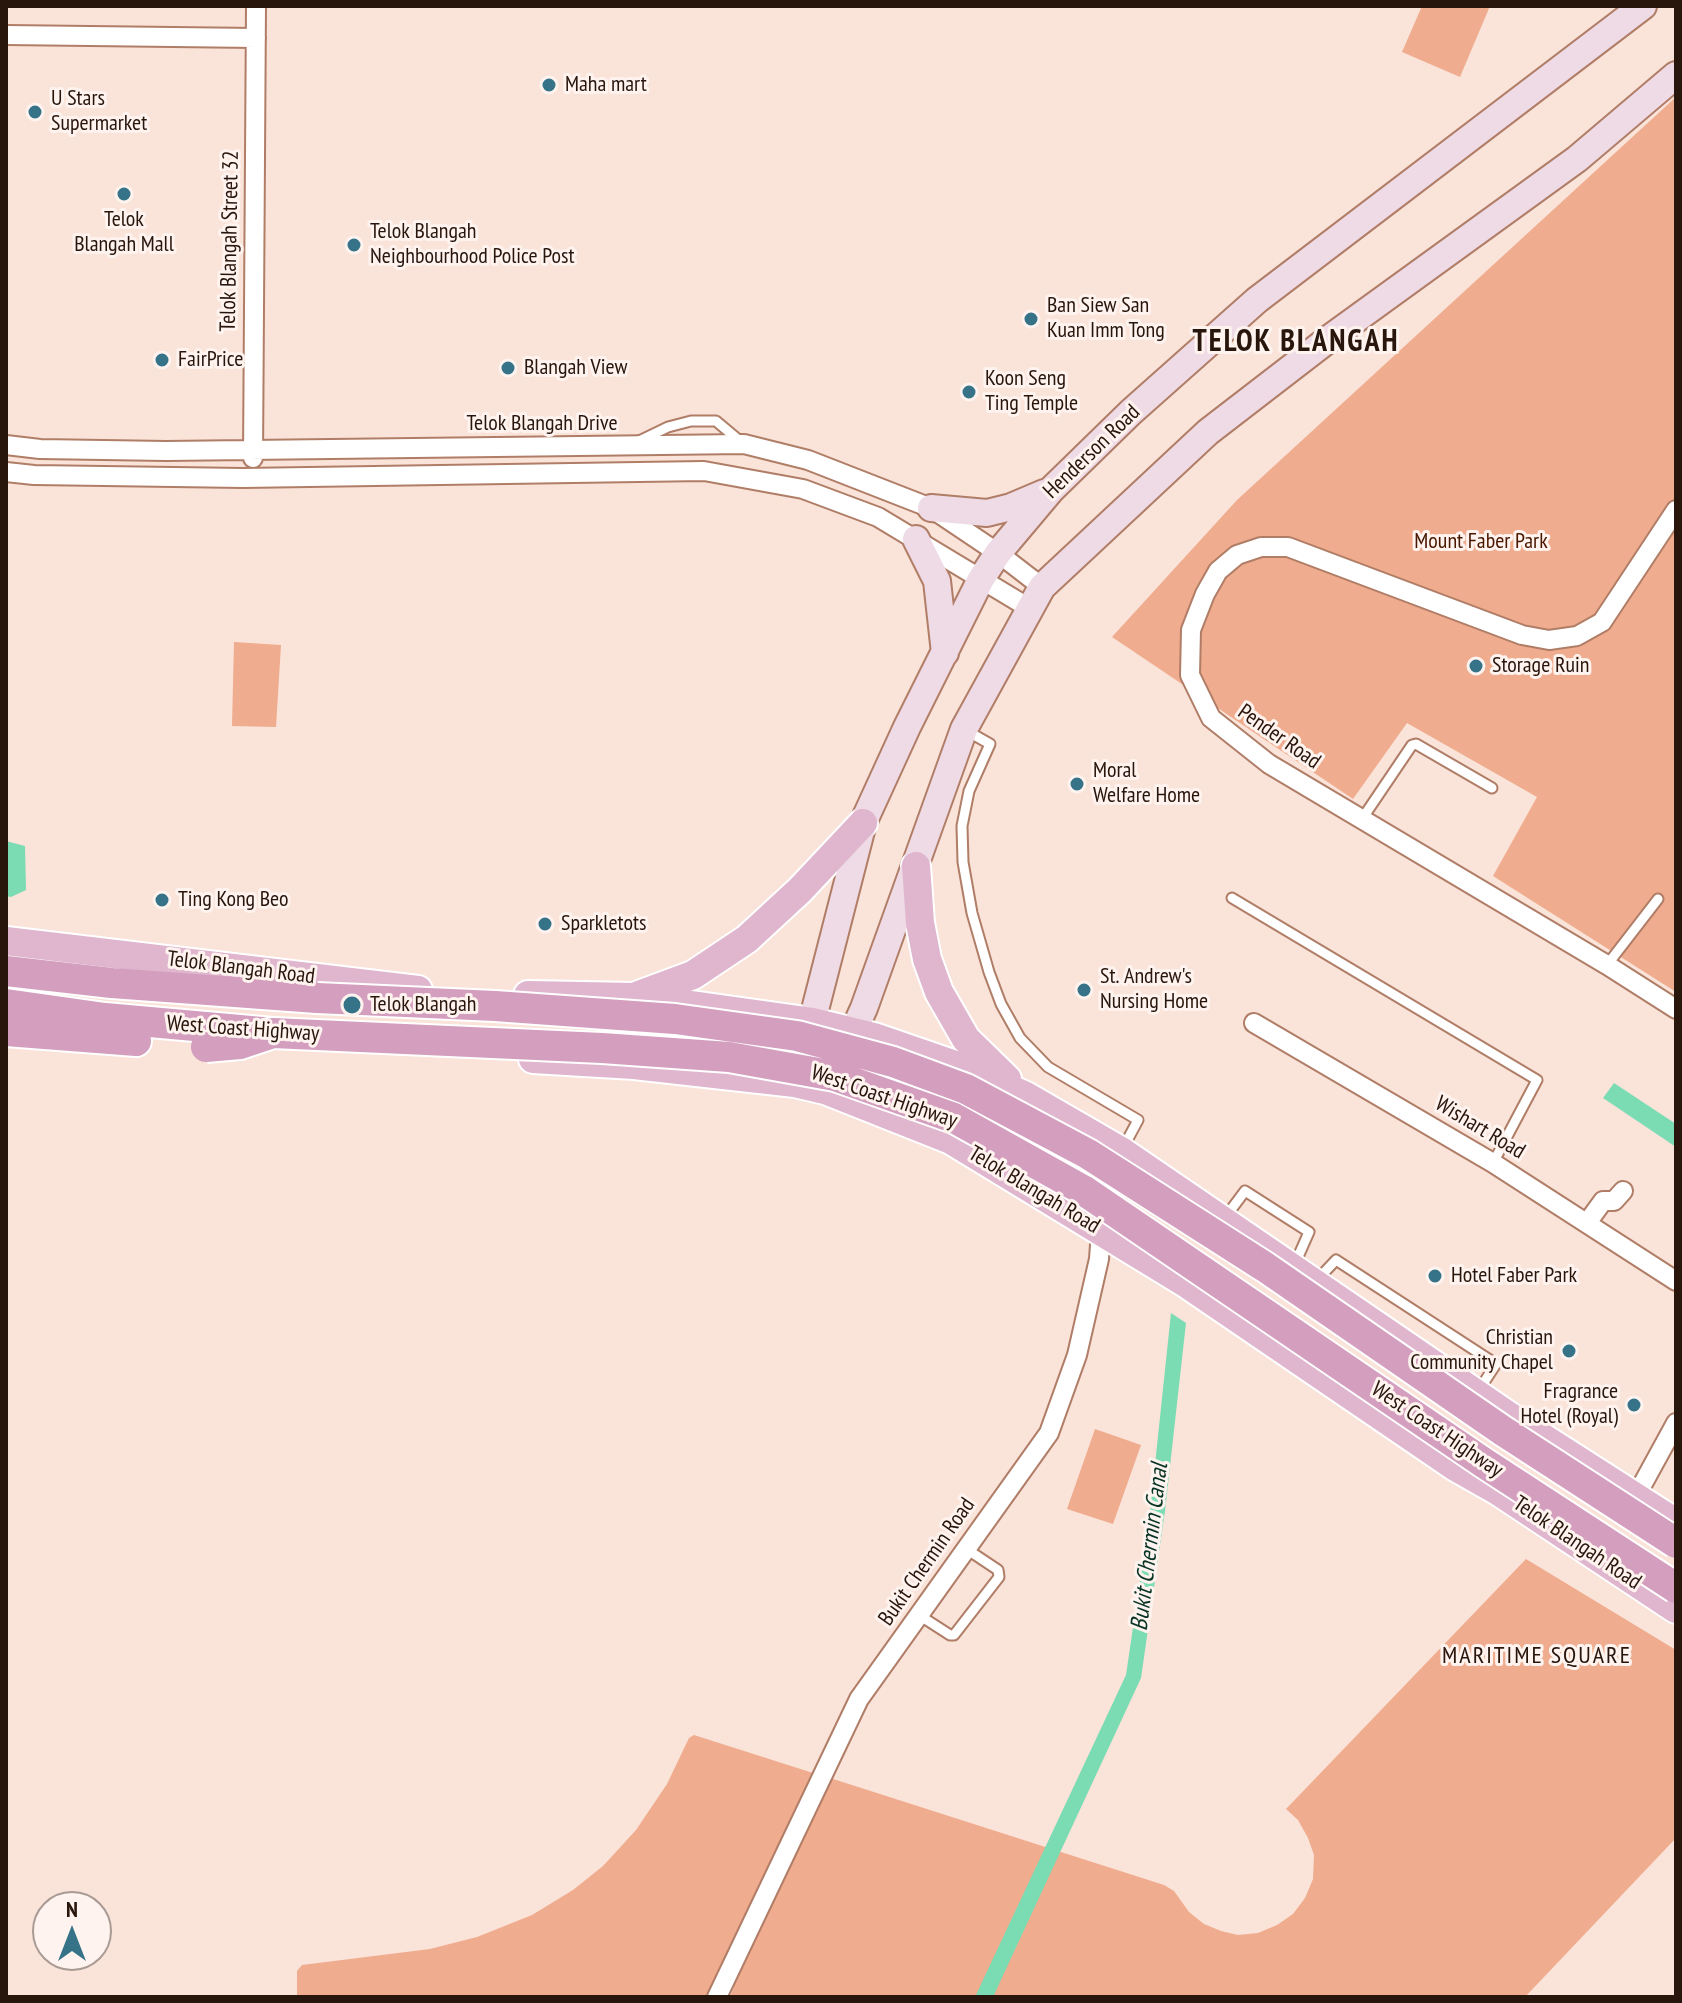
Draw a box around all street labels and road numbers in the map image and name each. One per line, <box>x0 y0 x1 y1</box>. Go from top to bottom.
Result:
street label: Telok Blangah Street 32 <box>215 150 245 332</box>
street label: Henderson Road <box>1038 399 1146 505</box>
street label: Telok Blangah Drive <box>466 411 618 437</box>
street label: Pender Road <box>1233 699 1325 775</box>
street label: Telok Blangah Road <box>166 946 316 990</box>
street label: West Coast Highway <box>166 1010 320 1048</box>
street label: West Coast Highway <box>807 1060 961 1134</box>
street label: Wishart Road <box>1430 1091 1530 1165</box>
street label: Telok Blangah Road <box>964 1140 1104 1240</box>
street label: West Coast Highway <box>1366 1376 1508 1484</box>
street label: Telok Blangah Road <box>1508 1491 1646 1595</box>
street label: Bukit Chermin Road <box>873 1493 981 1631</box>

